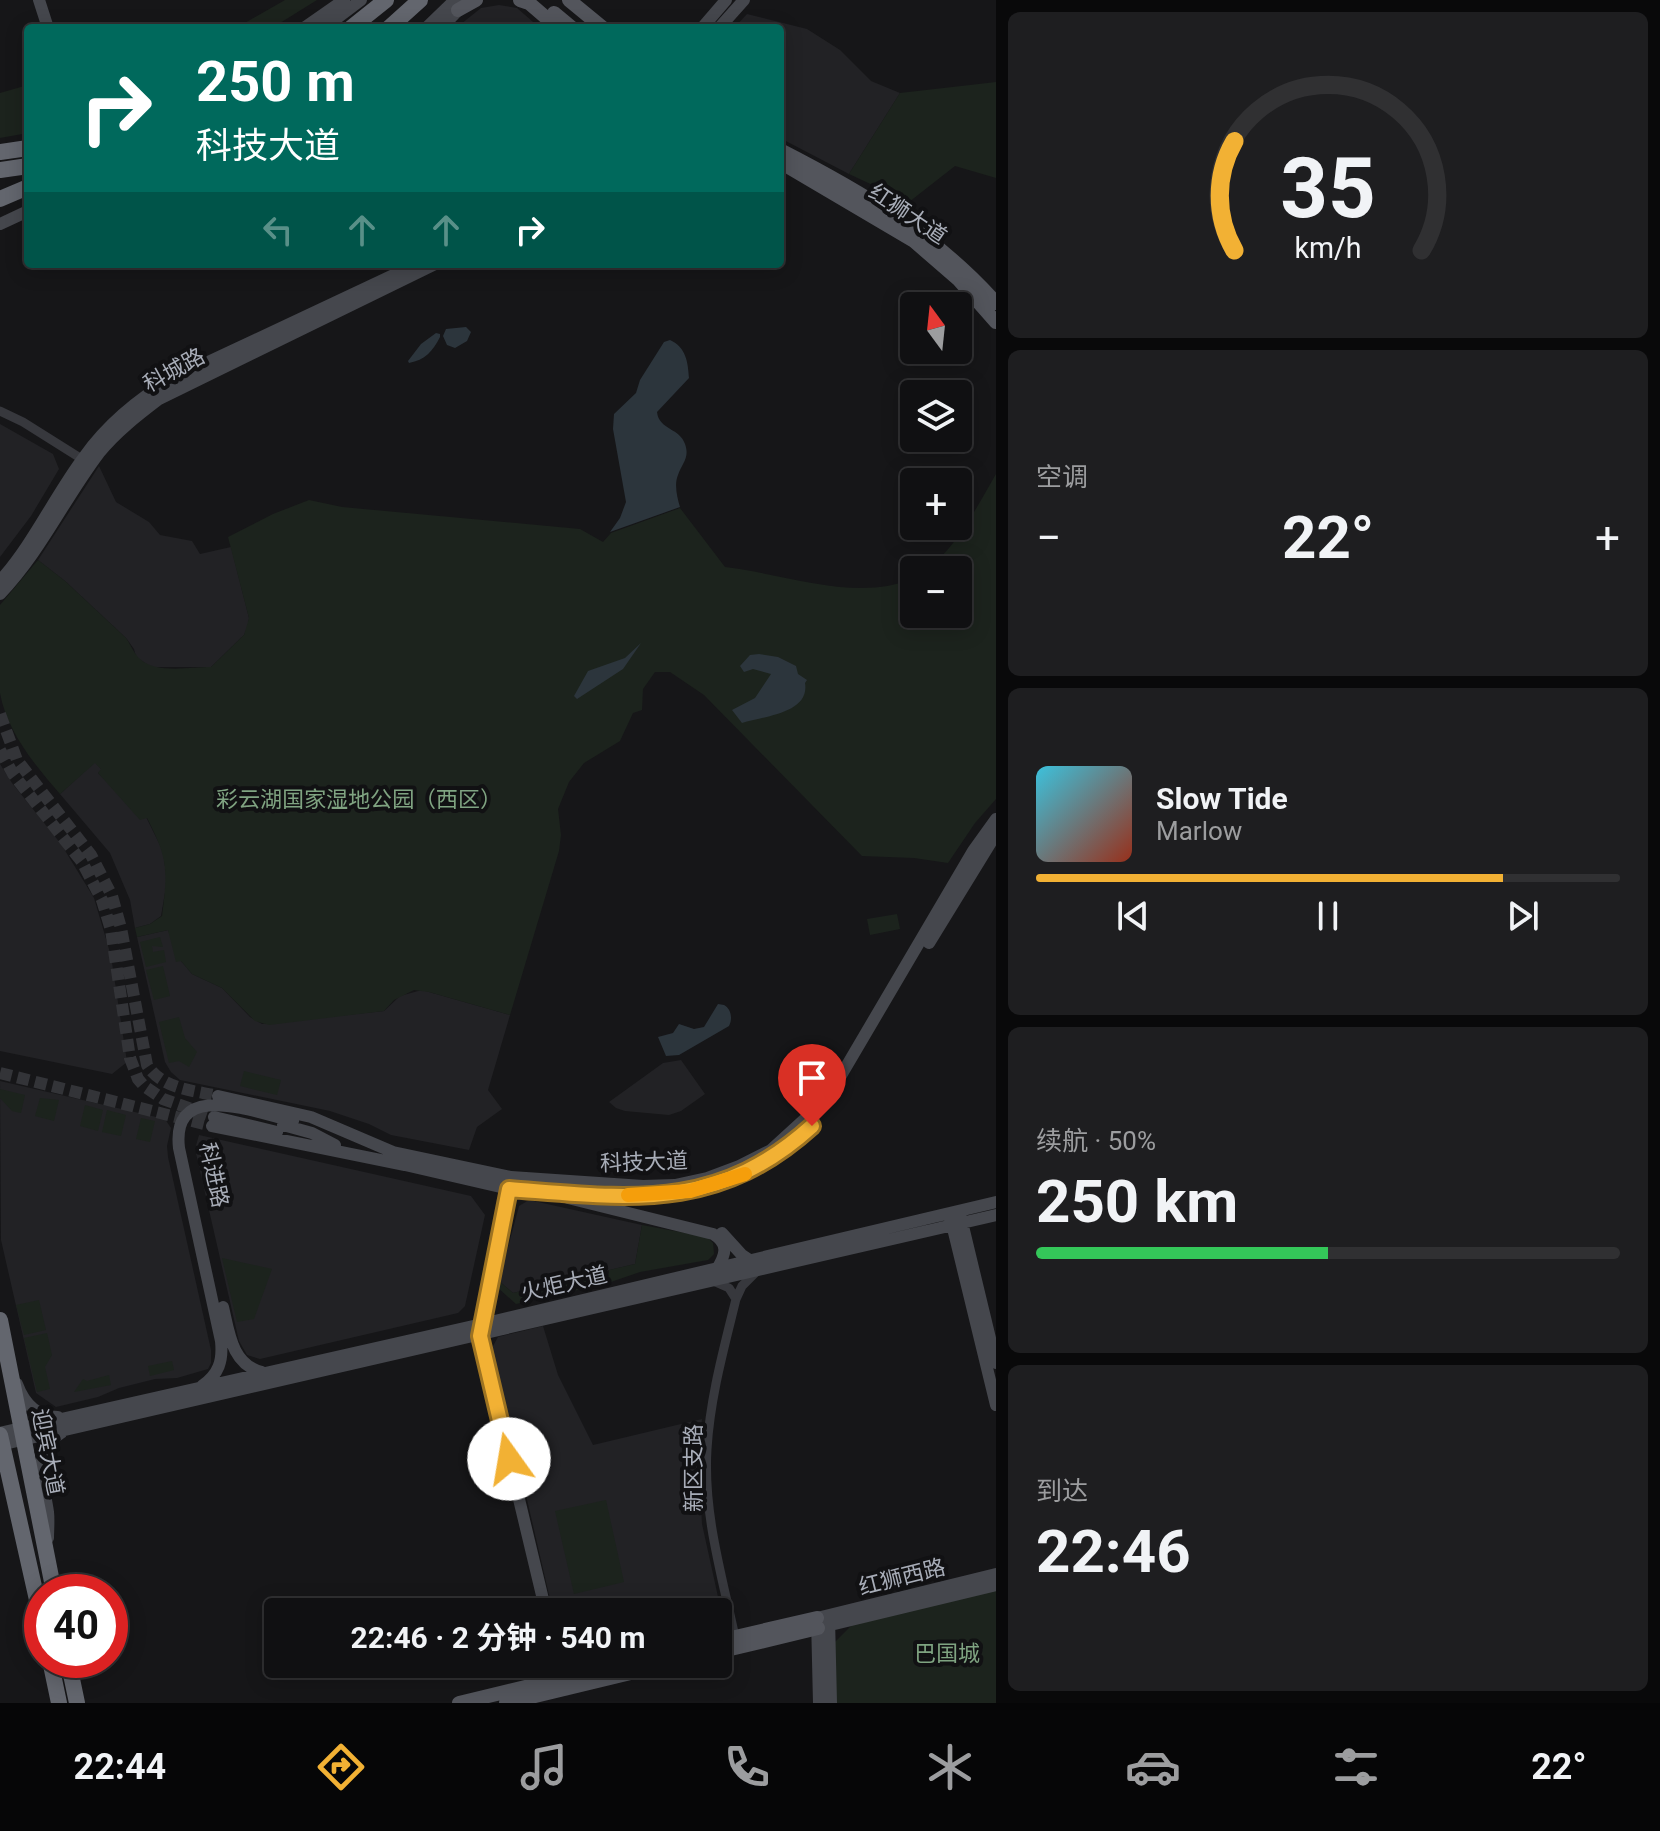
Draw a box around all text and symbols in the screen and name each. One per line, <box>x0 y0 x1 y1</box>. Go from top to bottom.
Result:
text: 250 m <box>196 49 355 115</box>
icon: right <box>64 56 168 160</box>
text: 科技大道 <box>196 125 340 167</box>
text: 35 <box>1280 140 1376 237</box>
street label: 红狮大道 <box>865 179 951 249</box>
icon: left <box>256 208 300 252</box>
icon: ahead <box>340 208 384 252</box>
icon: ahead <box>424 208 468 252</box>
icon: right <box>508 208 552 252</box>
text: km/h <box>1294 231 1362 265</box>
north arrow <box>900 292 972 364</box>
map controls <box>900 292 972 628</box>
street label: 科城路 <box>139 343 209 397</box>
button: layers <box>900 380 972 452</box>
text: 空调 <box>1036 462 1088 492</box>
button: + <box>900 468 972 540</box>
text: 22° <box>1282 502 1374 573</box>
text: − <box>1036 512 1061 564</box>
text: + <box>1595 512 1620 564</box>
button: − <box>900 556 972 628</box>
text: Slow Tide <box>1156 781 1288 816</box>
park label: 彩云湖国家湿地公园（西区） <box>216 787 502 812</box>
text: Marlow <box>1156 816 1242 846</box>
icon: previous <box>1111 894 1155 938</box>
icon: pause <box>1306 894 1350 938</box>
icon: next <box>1501 894 1545 938</box>
pin <box>778 1044 846 1126</box>
icon: arrive <box>790 1056 834 1100</box>
text: 续航 · 50% <box>1036 1126 1156 1156</box>
street label: 科进路 <box>195 1140 233 1210</box>
street label: 科技大道 <box>600 1148 688 1176</box>
text: 250 km <box>1036 1166 1238 1237</box>
street label: 火炬大道 <box>518 1262 610 1306</box>
street label: 迎宾大道 <box>27 1406 69 1498</box>
position arrow <box>467 1417 551 1501</box>
street label: 新区支路 <box>681 1424 706 1512</box>
text: 到达 <box>1036 1476 1088 1506</box>
text: 22:46 <box>1036 1516 1191 1587</box>
street label: 红狮西路 <box>856 1554 948 1600</box>
speed limit sign: 40 <box>24 1574 128 1678</box>
text: 22:46 · 2 分钟 · 540 m <box>351 1620 645 1655</box>
park label: 巴国城 <box>914 1641 980 1666</box>
icon: directions <box>313 1739 369 1795</box>
icon: music <box>516 1739 572 1795</box>
icon: phone <box>719 1739 775 1795</box>
icon: climate <box>922 1739 978 1795</box>
icon: car <box>1125 1739 1181 1795</box>
icon: filters <box>1328 1739 1384 1795</box>
text: 22:44 <box>73 1746 166 1788</box>
text: 22° <box>1531 1746 1586 1788</box>

